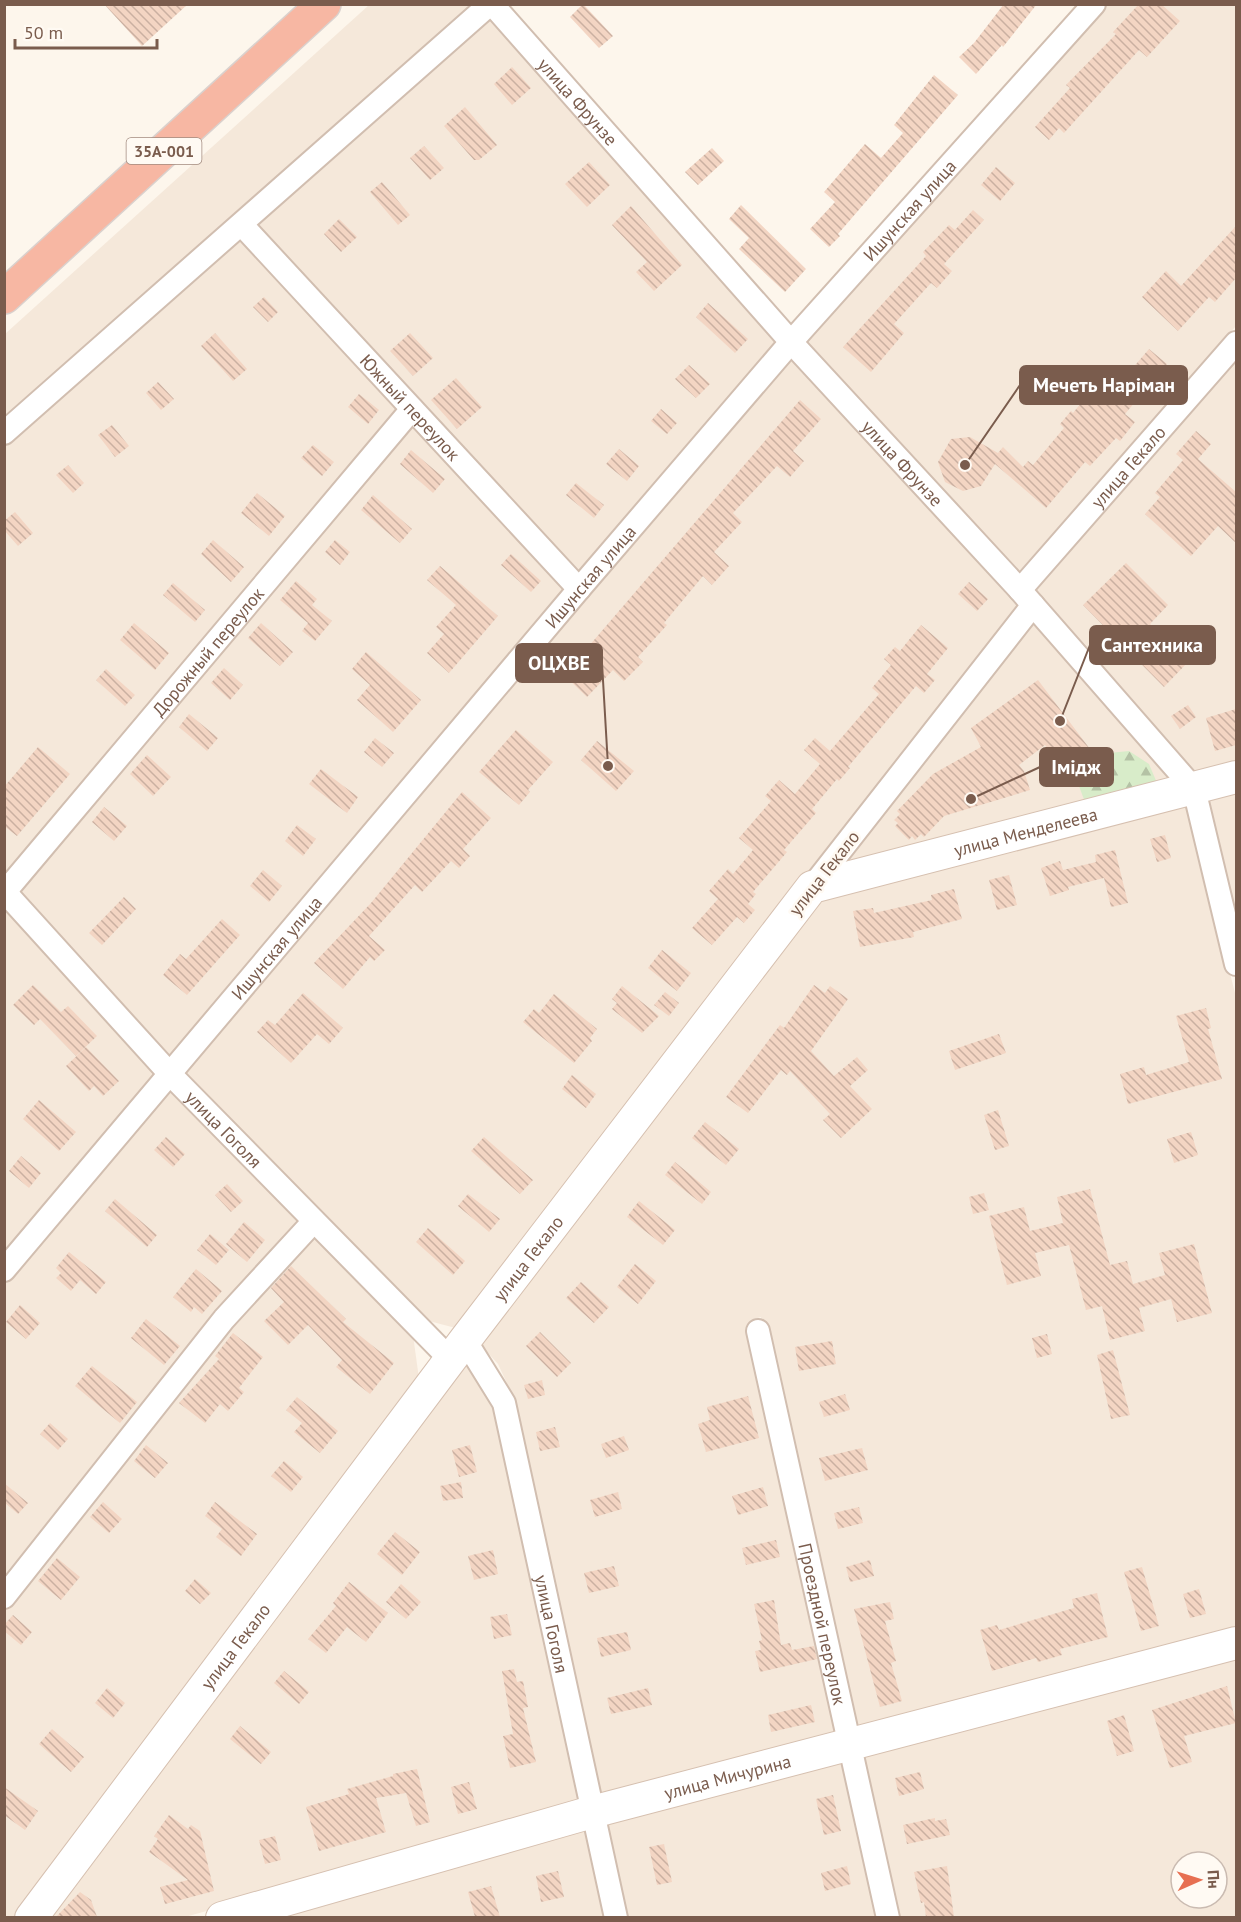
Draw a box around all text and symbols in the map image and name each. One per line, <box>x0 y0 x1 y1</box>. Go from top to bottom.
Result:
scale bar <box>15 12 158 50</box>
text: 50 m <box>24 21 63 44</box>
street label: улица Фрунзе <box>533 53 623 150</box>
road number: 35А-001 <box>126 138 201 164</box>
street label: Ишунская улица <box>858 155 961 266</box>
street label: Южный переулок <box>355 349 466 465</box>
callout: Мечеть Наріман <box>1020 366 1187 404</box>
text: Мечеть Наріман <box>1033 372 1175 398</box>
street label: улица Фрунзе <box>857 415 948 511</box>
street label: улица Гекало <box>1086 421 1170 513</box>
street label: Ишунская улица <box>540 520 640 633</box>
street label: Дорожный переулок <box>147 582 269 721</box>
callout: Сантехника <box>1090 626 1215 664</box>
text: Сантехника <box>1101 632 1203 658</box>
callout: ОЦХВЕ <box>516 644 602 682</box>
text: ОЦХВЕ <box>528 650 590 676</box>
callout: Імідж <box>1040 748 1113 786</box>
text: Імідж <box>1051 754 1101 780</box>
street label: улица Менделеева <box>951 802 1100 861</box>
street label: улица Гекало <box>784 826 864 920</box>
street label: Ишунская улица <box>226 891 326 1004</box>
street label: улица Гоголя <box>181 1085 267 1173</box>
street label: улица Гекало <box>488 1211 568 1306</box>
street label: Проездной переулок <box>794 1541 852 1707</box>
street label: улица Гоголя <box>530 1573 574 1675</box>
street label: улица Гекало <box>195 1598 275 1694</box>
street label: улица Мичурина <box>662 1749 793 1804</box>
north arrow <box>1169 1850 1229 1910</box>
text: Пн <box>1204 1869 1224 1889</box>

